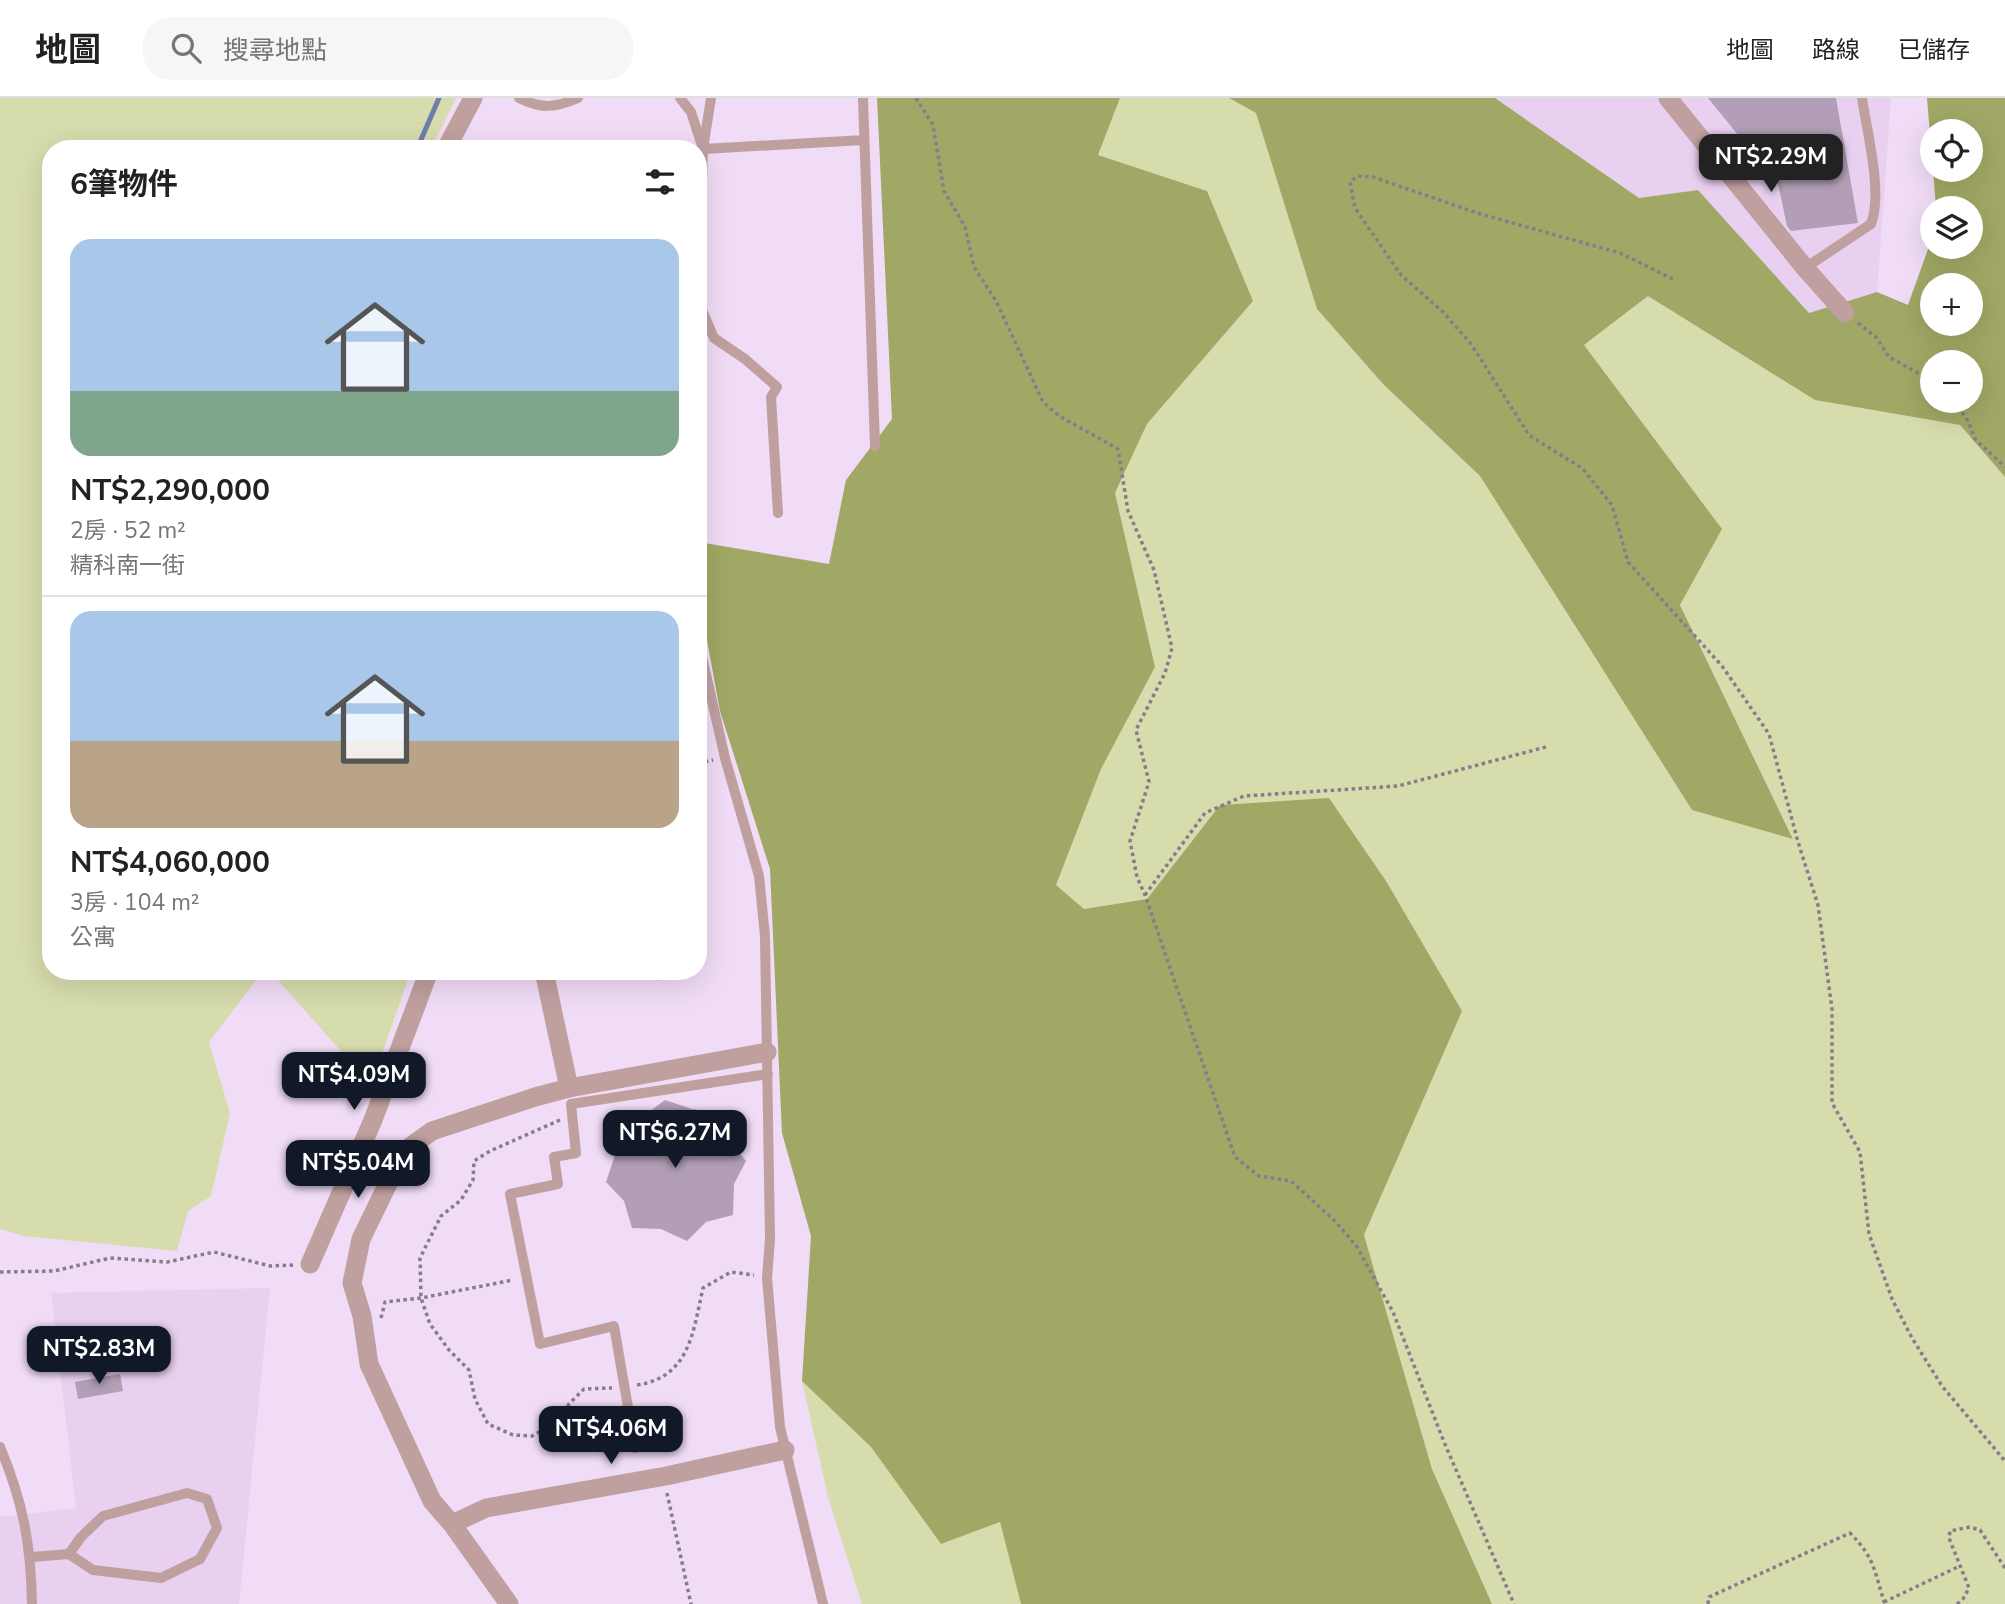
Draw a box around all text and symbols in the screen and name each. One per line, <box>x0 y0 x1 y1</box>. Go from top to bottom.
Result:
search box <box>143 17 633 80</box>
text: 地圖 <box>35 28 101 73</box>
icon: search <box>167 29 205 67</box>
text: 搜尋地點 <box>223 33 327 68</box>
text: 地圖 <box>1726 34 1774 66</box>
text: 路線 <box>1812 34 1860 66</box>
text: 已儲存 <box>1898 34 1970 66</box>
map controls <box>1920 119 1983 413</box>
button: locate <box>1920 119 1983 182</box>
pin: NT$2.29M <box>1699 134 1843 194</box>
text: NT$2.29M <box>1715 141 1827 172</box>
icon: filters <box>641 163 679 201</box>
text: 6筆物件 <box>70 164 178 205</box>
button: layers <box>1920 196 1983 259</box>
button: + <box>1920 273 1983 336</box>
icon: home <box>312 284 438 410</box>
button: − <box>1920 350 1983 413</box>
text: NT$2,290,000 <box>70 470 270 511</box>
text: 2房 · 52 m² <box>70 515 186 546</box>
text: 精科南一街 <box>70 550 185 581</box>
icon: home <box>312 656 438 782</box>
text: NT$4,060,000 <box>70 842 270 883</box>
text: 3房 · 104 m² <box>70 887 200 918</box>
text: 公寓 <box>70 922 116 953</box>
pin: NT$4.09M <box>282 1052 426 1112</box>
text: NT$4.09M <box>298 1059 410 1090</box>
pin: NT$6.27M <box>603 1110 747 1170</box>
text: NT$6.27M <box>619 1117 731 1148</box>
pin: NT$5.04M <box>286 1140 430 1200</box>
text: NT$5.04M <box>302 1147 414 1178</box>
pin: NT$2.83M <box>27 1326 171 1386</box>
text: NT$2.83M <box>43 1333 155 1364</box>
pin: NT$4.06M <box>539 1406 683 1466</box>
text: NT$4.06M <box>555 1413 667 1444</box>

